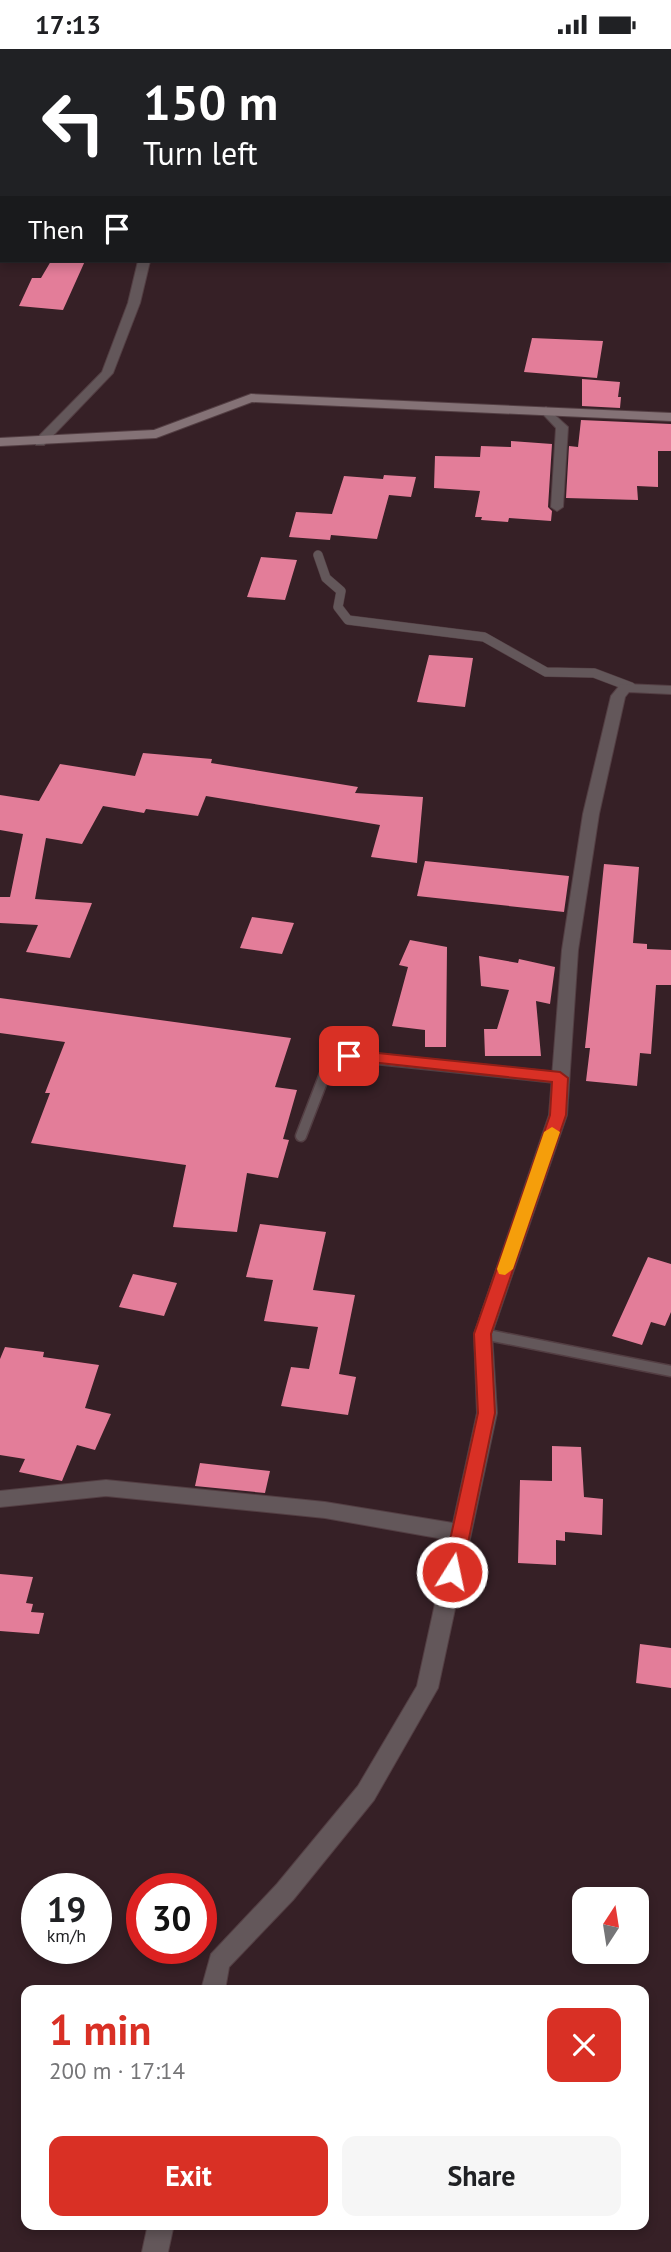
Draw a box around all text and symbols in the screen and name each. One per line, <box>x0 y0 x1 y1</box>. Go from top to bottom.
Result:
text: 17:13 <box>35 8 101 41</box>
text: 150 m <box>143 70 278 134</box>
icon: left <box>28 77 119 168</box>
text: Turn left <box>143 132 258 174</box>
icon: arrive <box>98 210 136 248</box>
text: Then <box>28 213 84 246</box>
pin <box>319 1026 379 1086</box>
icon: arrive <box>330 1037 368 1075</box>
position arrow <box>415 1535 489 1609</box>
speed limit sign: 30 <box>126 1873 217 1964</box>
text: 19 <box>47 1886 86 1932</box>
north arrow <box>572 1887 649 1963</box>
map controls <box>572 1887 649 1964</box>
text: km/h <box>47 1924 86 1947</box>
text: 1 min <box>49 2002 151 2057</box>
button: close <box>547 2008 621 2082</box>
text: 200 m · 17:14 <box>49 2056 185 2085</box>
button: Exit <box>49 2136 328 2216</box>
button: Share <box>342 2136 621 2216</box>

